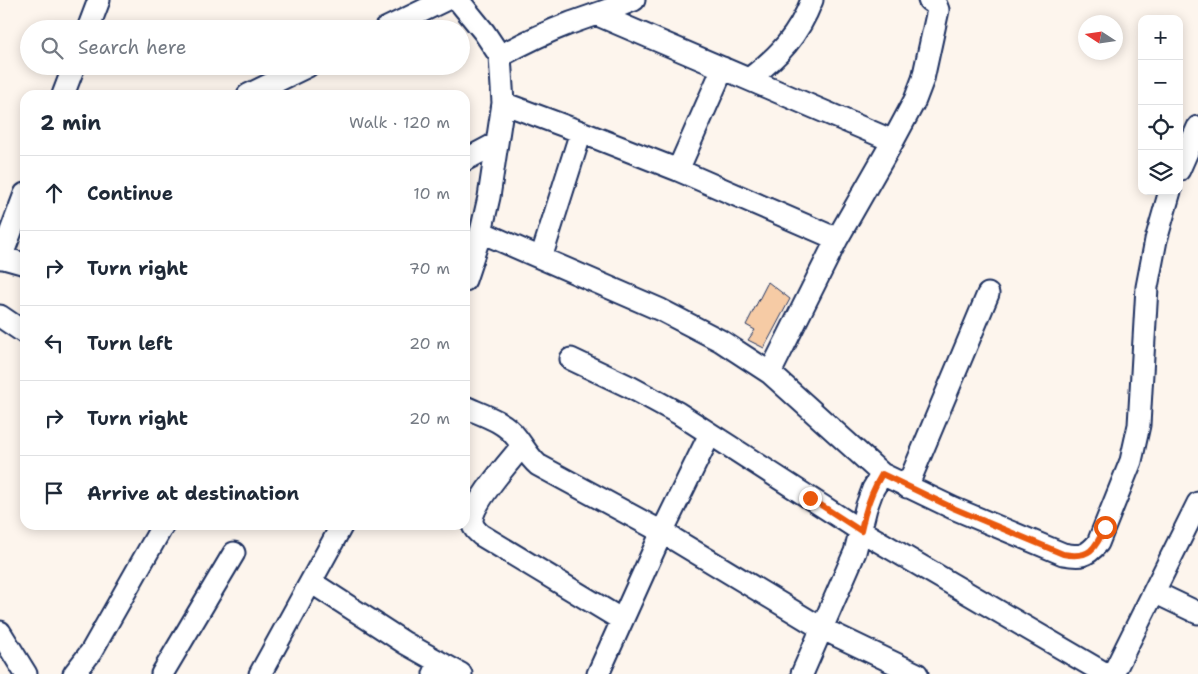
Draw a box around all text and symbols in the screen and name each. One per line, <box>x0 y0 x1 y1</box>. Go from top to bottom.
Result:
north arrow <box>1078 15 1123 60</box>
map controls <box>1138 15 1183 195</box>
button: + <box>1138 15 1183 60</box>
search box <box>20 20 470 75</box>
icon: search <box>38 34 66 62</box>
text: Search here <box>78 35 187 60</box>
button: − <box>1138 60 1183 105</box>
button: locate <box>1138 105 1183 150</box>
text: 2 min <box>40 109 101 137</box>
text: Walk · 120 m <box>349 112 450 133</box>
button: layers <box>1138 150 1183 195</box>
icon: ahead <box>40 179 68 207</box>
text: Continue <box>87 181 173 206</box>
text: 10 m <box>413 183 450 204</box>
icon: right <box>40 254 68 282</box>
text: Turn right <box>87 256 188 281</box>
text: 70 m <box>409 258 450 279</box>
icon: left <box>40 329 68 357</box>
text: Turn left <box>87 331 173 356</box>
text: 20 m <box>409 333 450 354</box>
icon: right <box>40 404 68 432</box>
text: Turn right <box>87 406 188 431</box>
text: 20 m <box>409 408 450 429</box>
icon: arrive <box>40 479 68 507</box>
text: Arrive at destination <box>87 481 299 506</box>
route end <box>799 487 822 510</box>
route start <box>1094 516 1117 539</box>

